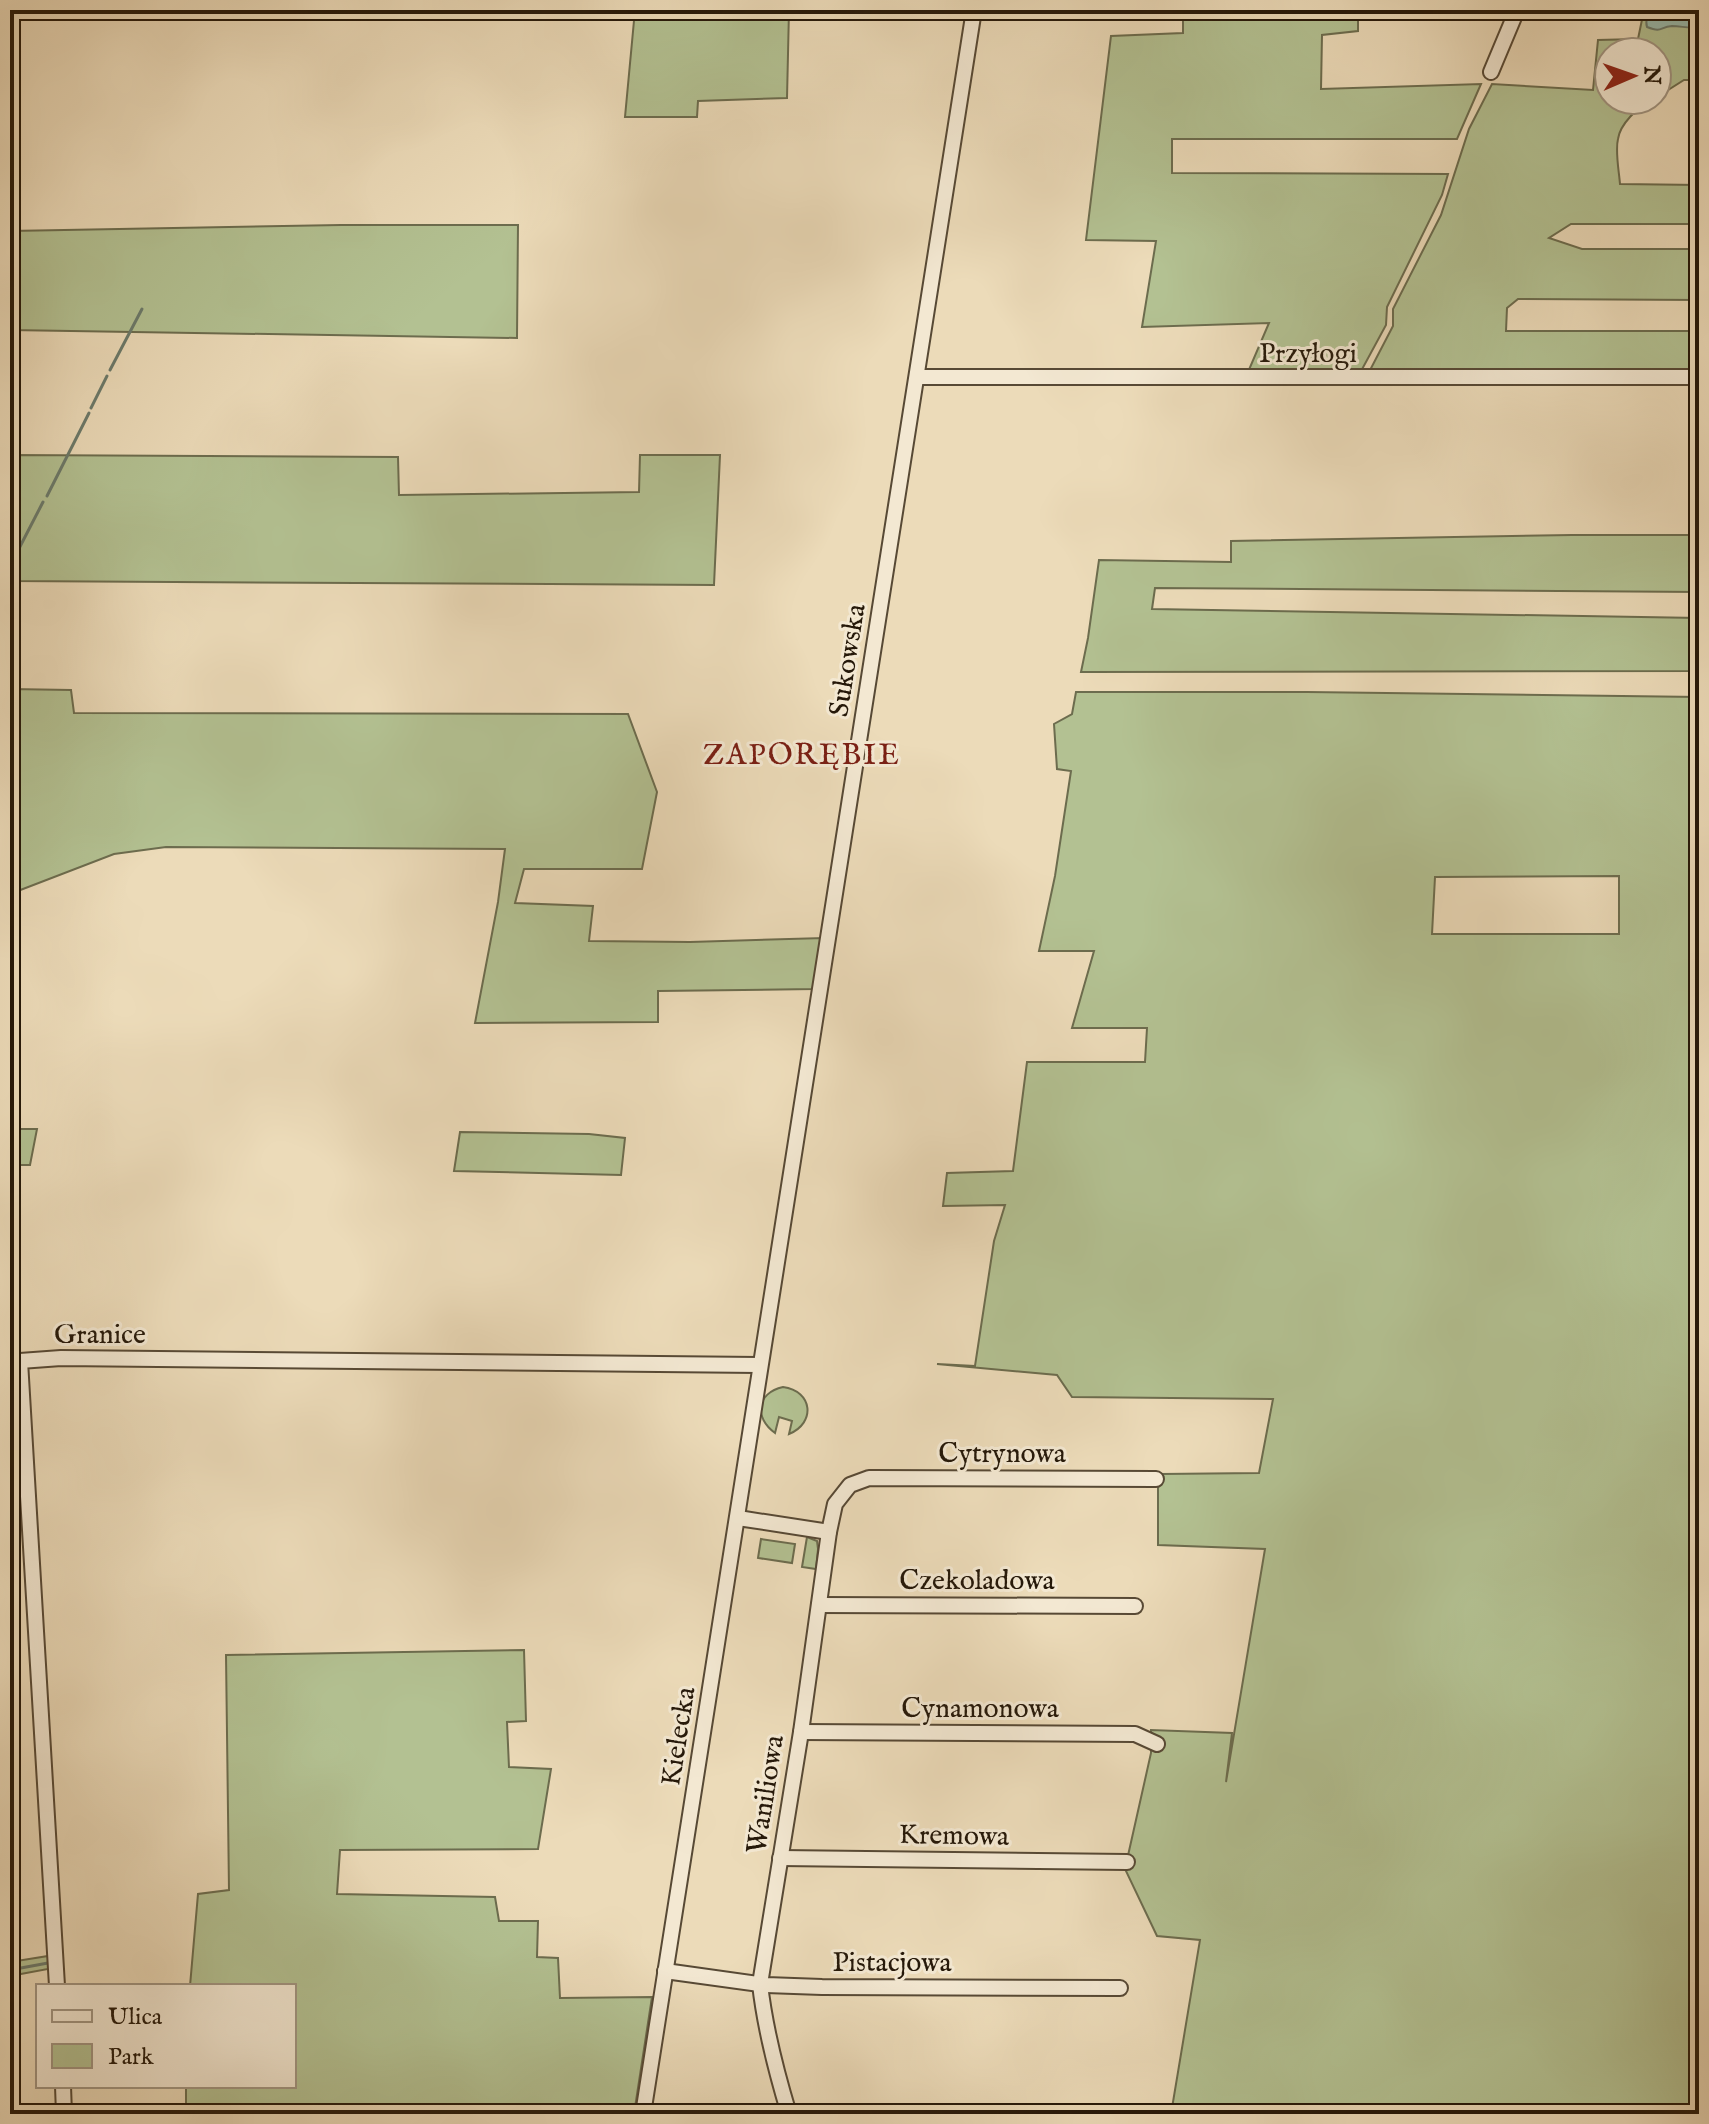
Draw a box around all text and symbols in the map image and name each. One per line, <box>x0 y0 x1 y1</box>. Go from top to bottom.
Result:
north arrow <box>1593 36 1673 116</box>
text: N <box>1637 64 1665 85</box>
street label: Przyłogi <box>1259 337 1357 372</box>
street label: Sukowska <box>822 601 875 719</box>
district label: ZAPORĘBIE <box>703 737 901 775</box>
street label: Granice <box>54 1318 146 1353</box>
street label: Cytrynowa <box>938 1437 1067 1472</box>
street label: Czekoladowa <box>899 1564 1056 1599</box>
street label: Kielecka <box>654 1683 705 1788</box>
street label: Cynamonowa <box>901 1692 1060 1727</box>
street label: Waniliowa <box>740 1732 793 1856</box>
street label: Kremowa <box>899 1818 1010 1855</box>
street label: Pistacjowa <box>832 1946 952 1981</box>
legend <box>36 1984 296 2088</box>
text: Ulica <box>108 2002 163 2033</box>
text: Park <box>108 2042 154 2073</box>

